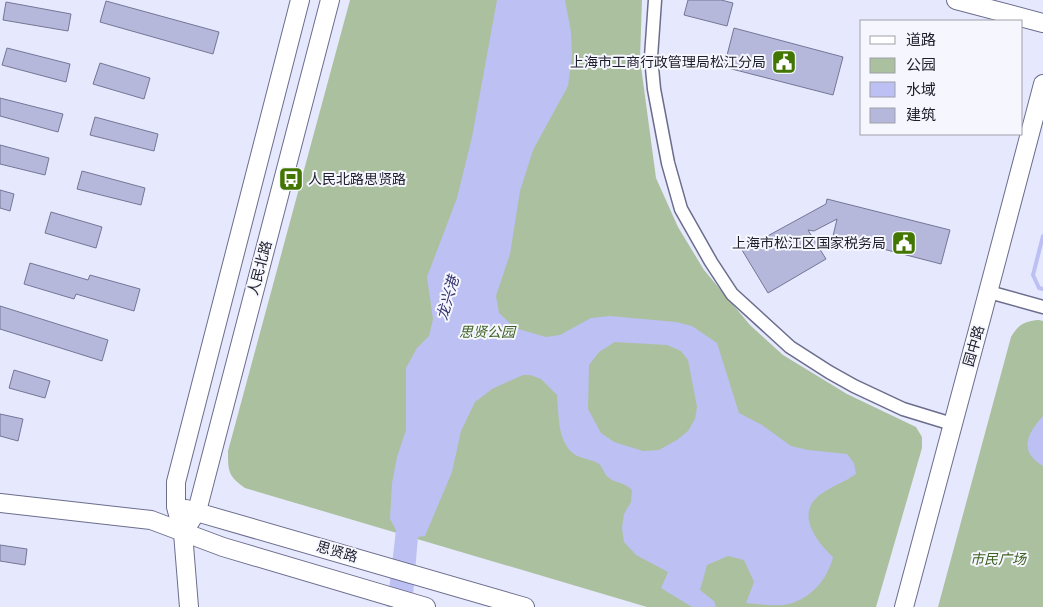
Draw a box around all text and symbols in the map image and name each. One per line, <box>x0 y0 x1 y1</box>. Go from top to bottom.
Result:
legend <box>860 20 1023 135</box>
text: 道路 <box>906 31 936 49</box>
public building icon: 上海市工商行政管理局松江分局 <box>771 49 797 75</box>
place label: 上海市工商行政管理局松江分局 <box>570 54 766 71</box>
text: 公园 <box>906 56 936 74</box>
text: 水域 <box>906 81 936 99</box>
text: 建筑 <box>906 106 936 124</box>
bus stop icon: 人民北路思贤路 <box>278 166 304 192</box>
place label: 人民北路思贤路 <box>308 171 406 188</box>
public building icon: 上海市松江区国家税务局 <box>891 230 917 256</box>
place label: 上海市松江区国家税务局 <box>732 235 886 252</box>
street label: 人民北路 <box>245 239 275 297</box>
water label: 龙兴港 <box>433 272 463 322</box>
street label: 园中路 <box>960 323 988 369</box>
park label: 思贤公园 <box>459 324 517 341</box>
street label: 思贤路 <box>314 538 360 566</box>
park label: 市民广场 <box>970 551 1027 568</box>

